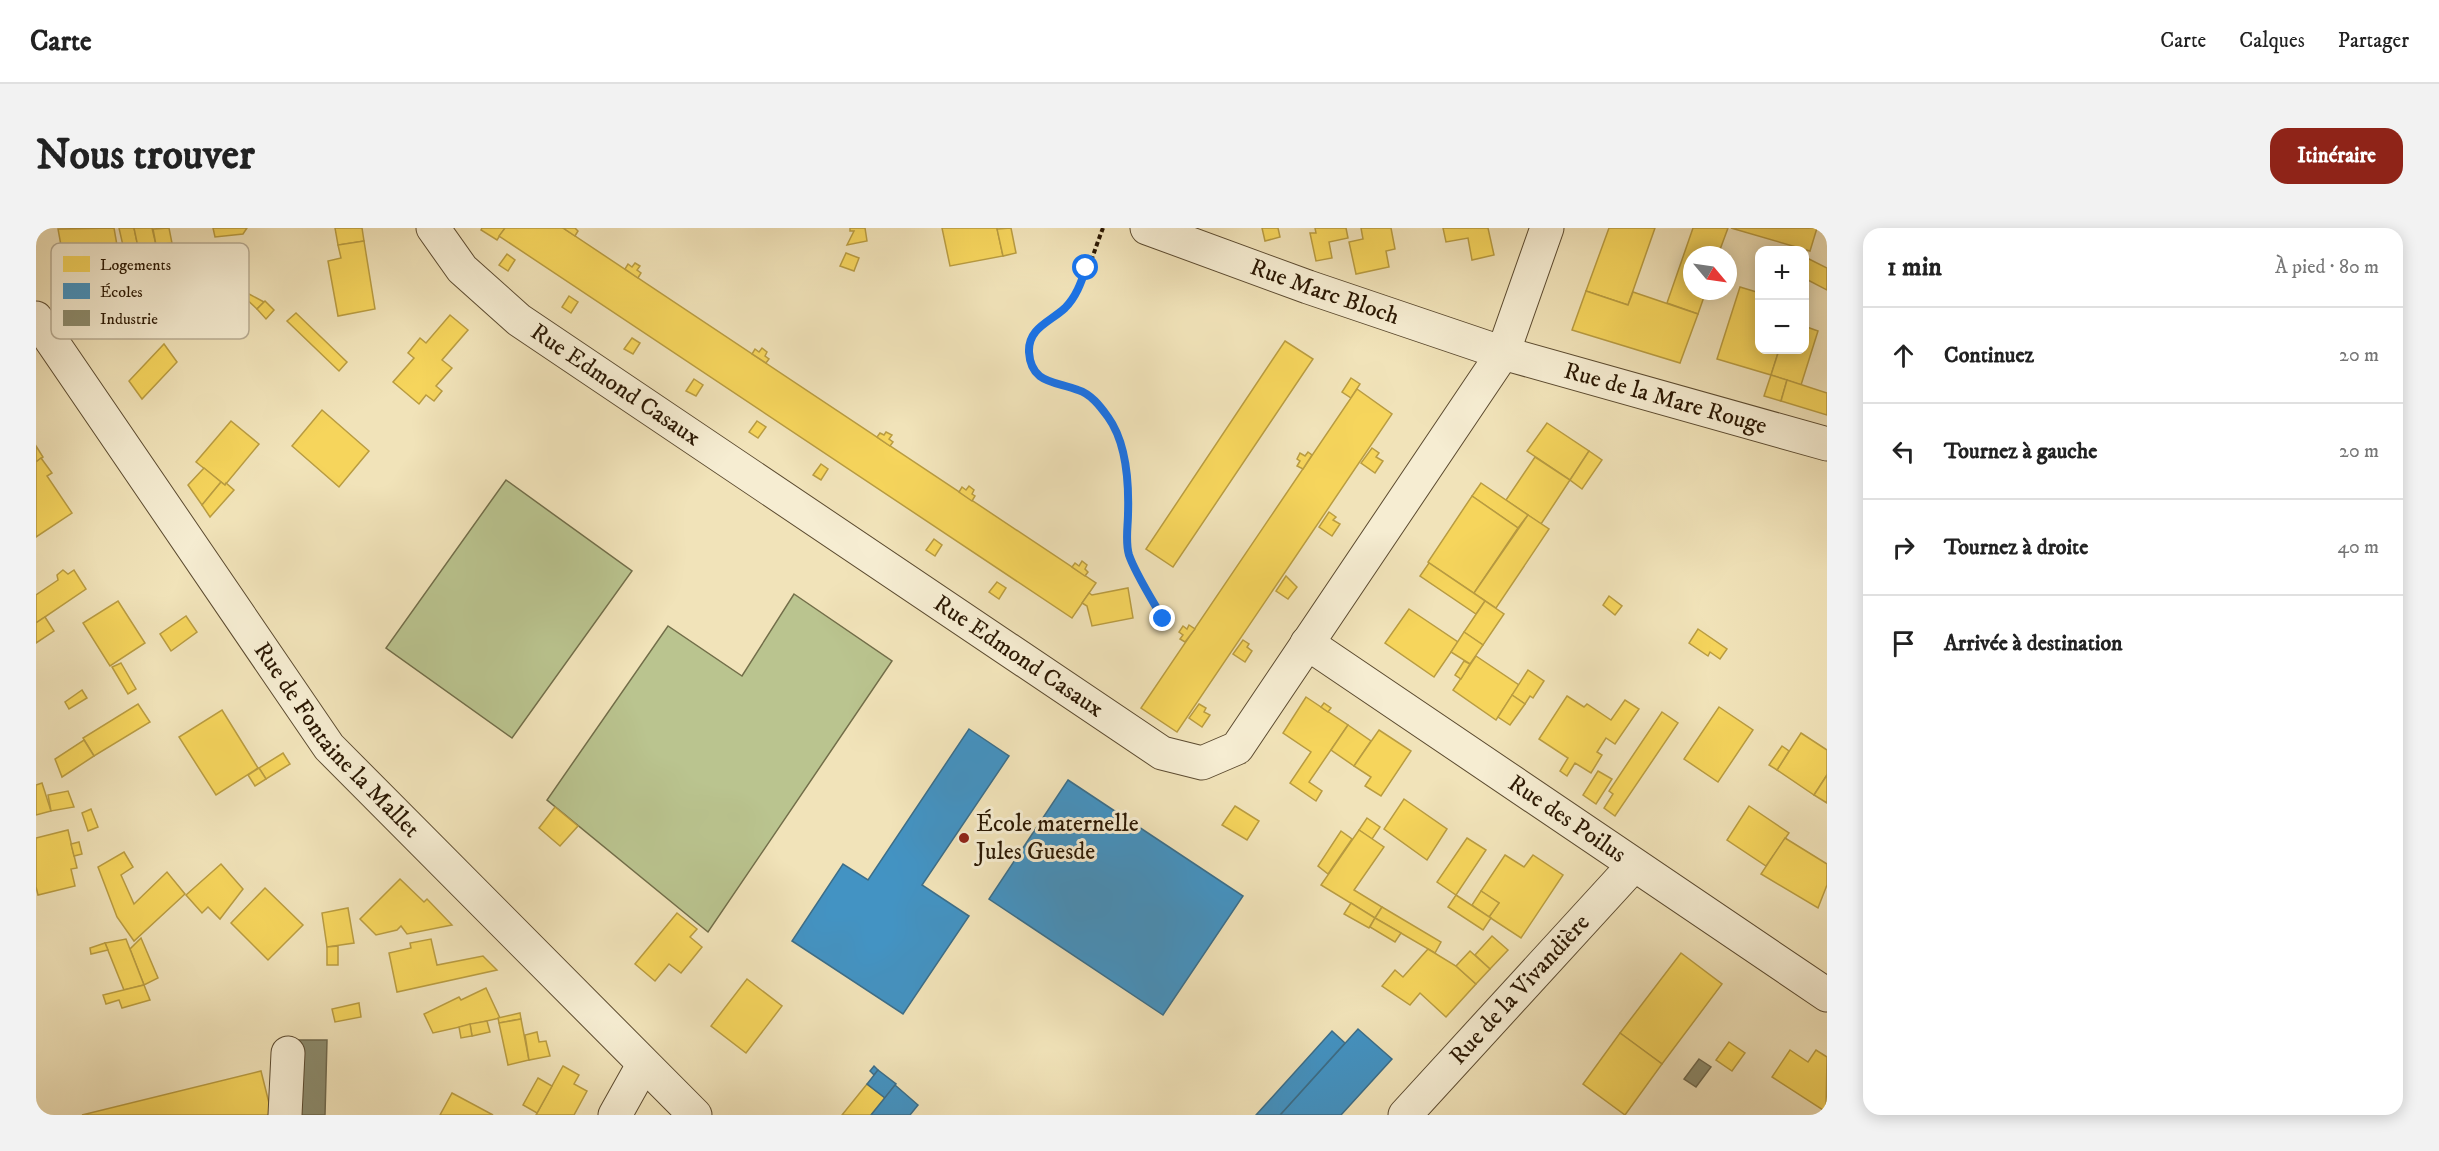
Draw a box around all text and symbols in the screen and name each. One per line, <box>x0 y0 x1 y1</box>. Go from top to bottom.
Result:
text: Carte <box>30 24 92 59</box>
text: Carte <box>2160 28 2206 54</box>
text: Calques <box>2239 28 2305 54</box>
text: Partager <box>2338 28 2409 54</box>
button: Itinéraire <box>2270 128 2403 184</box>
text: Nous trouver <box>36 130 255 182</box>
legend <box>51 243 249 339</box>
north arrow <box>1683 246 1737 300</box>
map controls <box>1755 246 1809 354</box>
button: + <box>1755 246 1809 300</box>
text: 1 min <box>1887 251 1942 284</box>
street label: Rue Marc Bloch <box>1246 252 1404 332</box>
route start <box>1072 254 1098 280</box>
text: Logements <box>100 255 171 275</box>
text: À pied · 80 m <box>2275 255 2379 280</box>
text: Écoles <box>100 282 143 302</box>
button: − <box>1755 300 1809 354</box>
text: Industrie <box>100 309 158 329</box>
street label: Rue Edmond Casaux <box>525 317 706 453</box>
icon: ahead <box>1887 339 1920 372</box>
text: Continuez <box>1944 342 2034 369</box>
text: 20 m <box>2339 343 2379 368</box>
street label: Rue de la Mare Rouge <box>1561 356 1770 441</box>
icon: left <box>1887 435 1920 468</box>
text: Tournez à gauche <box>1944 438 2097 465</box>
text: 20 m <box>2339 439 2379 464</box>
icon: right <box>1887 531 1920 564</box>
text: Tournez à droite <box>1944 534 2088 561</box>
text: 40 m <box>2337 535 2379 560</box>
street label: Rue Edmond Casaux <box>928 588 1110 724</box>
route end <box>1149 605 1175 631</box>
icon: arrive <box>1887 627 1920 660</box>
text: Arrivée à destination <box>1944 630 2123 657</box>
street label: Rue de Fontaine la Mallet <box>247 637 426 845</box>
street label: Rue des Poilus <box>1502 769 1632 870</box>
place label: École maternelle Jules Guesde <box>974 809 1139 867</box>
marker: École maternelle Jules Guesde <box>957 831 971 845</box>
street label: Rue de la Vivandière <box>1443 908 1596 1071</box>

